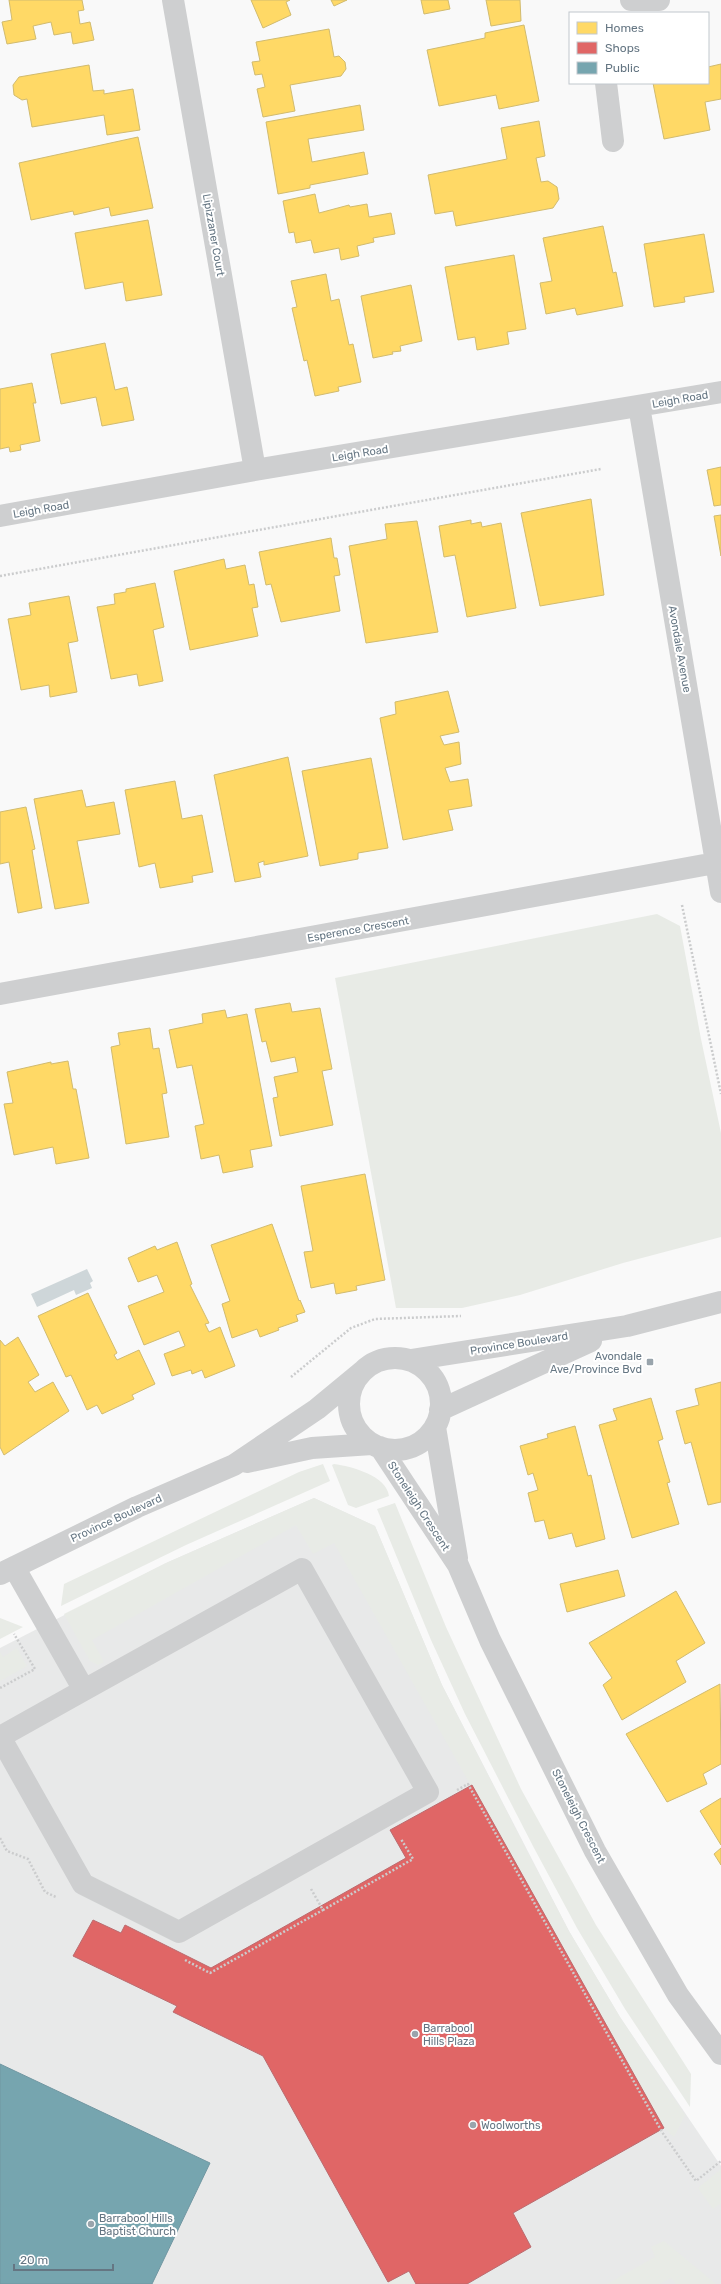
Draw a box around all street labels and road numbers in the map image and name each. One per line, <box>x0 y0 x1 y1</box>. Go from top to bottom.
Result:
street label: Lipizzaner Court <box>200 193 227 278</box>
street label: Leigh Road <box>651 388 709 411</box>
street label: Leigh Road <box>331 443 389 464</box>
street label: Leigh Road <box>12 498 70 521</box>
street label: Avondale Avenue <box>665 604 694 694</box>
street label: Esperence Crescent <box>306 914 411 945</box>
street label: Province Boulevard <box>469 1329 569 1358</box>
street label: Stoneleigh Crescent <box>385 1459 453 1554</box>
street label: Province Boulevard <box>69 1492 164 1545</box>
street label: Stoneleigh Crescent <box>549 1767 608 1866</box>

